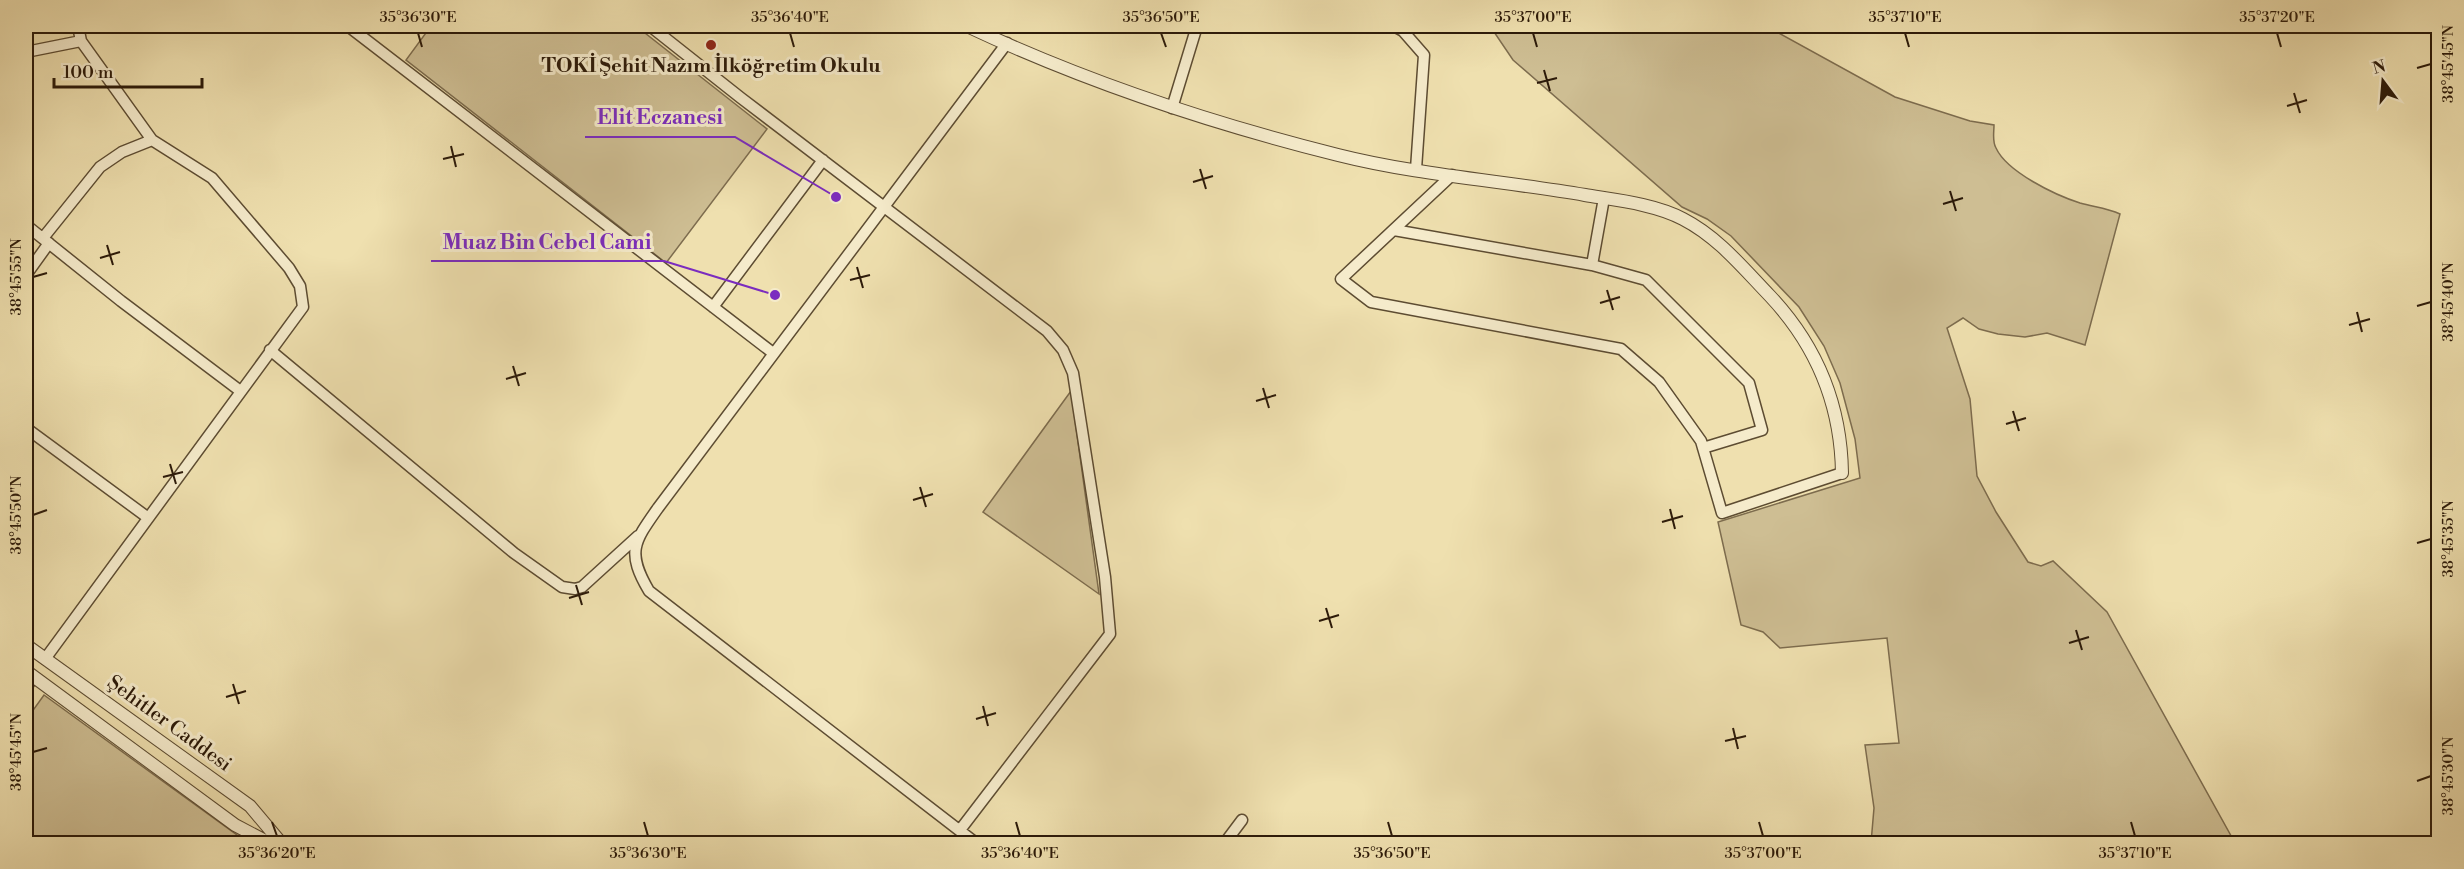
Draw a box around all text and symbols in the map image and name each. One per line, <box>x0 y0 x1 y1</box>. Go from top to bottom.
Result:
text: 35°36'30"E <box>379 8 457 27</box>
text: 35°36'40"E <box>751 8 829 27</box>
text: 35°36'50"E <box>1122 8 1200 27</box>
text: 35°37'00"E <box>1494 8 1572 27</box>
text: 35°37'10"E <box>1868 8 1942 27</box>
text: 35°37'20"E <box>2239 8 2315 27</box>
text: 38°45'45"N <box>2439 25 2458 103</box>
marker: TOKİ Şehit Nazım İlköğretim Okulu <box>704 38 718 52</box>
scale bar <box>54 51 202 89</box>
north arrow <box>2353 51 2413 111</box>
place label: TOKİ Şehit Nazım İlköğretim Okulu <box>541 52 881 79</box>
text: N <box>2370 56 2388 79</box>
text: 100 m <box>63 61 114 84</box>
callout: Elit Eczanesi <box>585 98 735 137</box>
text: Elit Eczanesi <box>597 105 723 131</box>
callout: Muaz Bin Cebel Cami <box>431 222 664 261</box>
text: Muaz Bin Cebel Cami <box>443 230 652 256</box>
text: 38°45'55"N <box>7 238 26 316</box>
text: 38°45'40"N <box>2439 262 2458 342</box>
text: 38°45'50"N <box>7 476 26 554</box>
text: 38°45'35"N <box>2439 500 2458 578</box>
street label: Şehitler Caddesi <box>102 670 237 778</box>
text: 38°45'45"N <box>7 713 26 791</box>
text: 38°45'30"N <box>2439 737 2458 815</box>
text: 35°36'20"E <box>238 844 316 863</box>
text: 35°36'30"E <box>609 844 687 863</box>
text: 35°36'40"E <box>981 844 1059 863</box>
text: 35°36'50"E <box>1353 844 1431 863</box>
text: 35°37'00"E <box>1724 844 1802 863</box>
text: 35°37'10"E <box>2098 844 2172 863</box>

